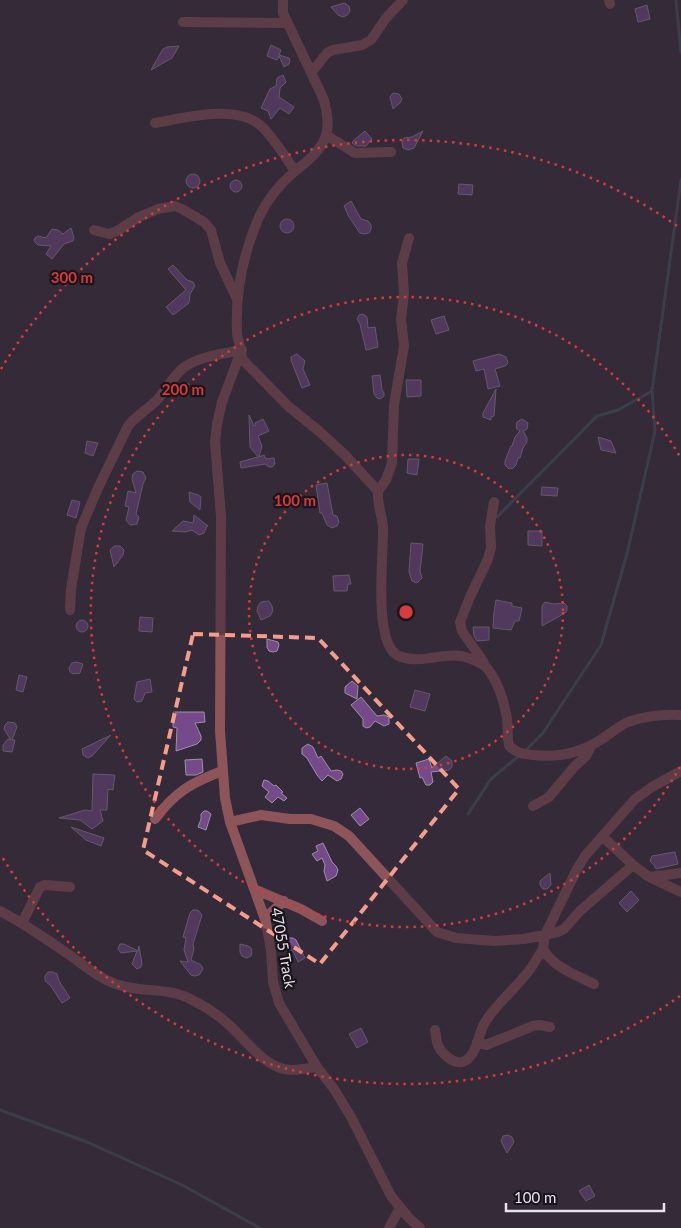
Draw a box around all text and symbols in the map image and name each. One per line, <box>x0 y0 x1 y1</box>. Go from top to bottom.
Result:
text: 300 m <box>51 268 93 286</box>
text: 200 m <box>162 380 204 398</box>
text: 100 m <box>274 491 316 509</box>
centre of rings <box>397 603 415 621</box>
street label: 47055 Track <box>268 906 300 990</box>
scale bar <box>506 1180 664 1212</box>
text: 100 m <box>514 1188 556 1206</box>

